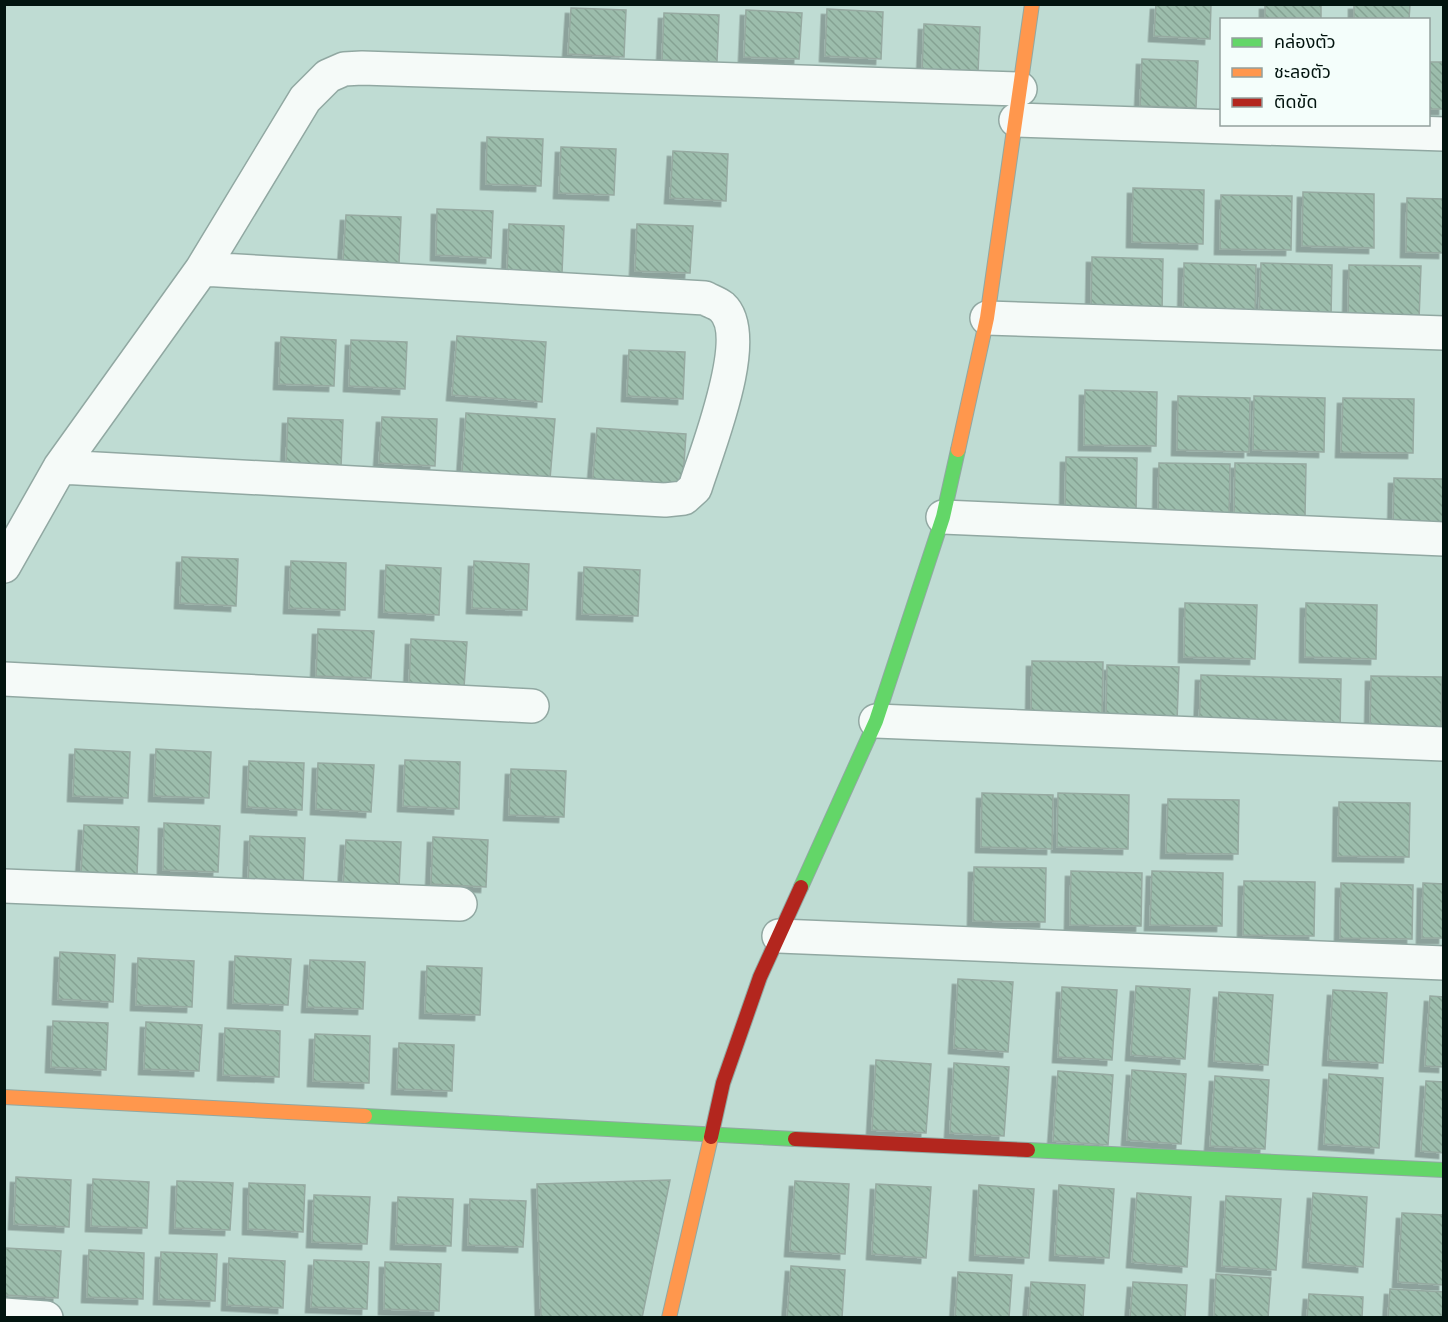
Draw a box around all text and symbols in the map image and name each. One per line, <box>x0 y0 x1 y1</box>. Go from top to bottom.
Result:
legend <box>1220 18 1430 126</box>
text: คล่องตัว <box>1274 30 1336 53</box>
text: ชะลอตัว <box>1274 60 1331 83</box>
text: ติดขัด <box>1274 90 1317 113</box>

